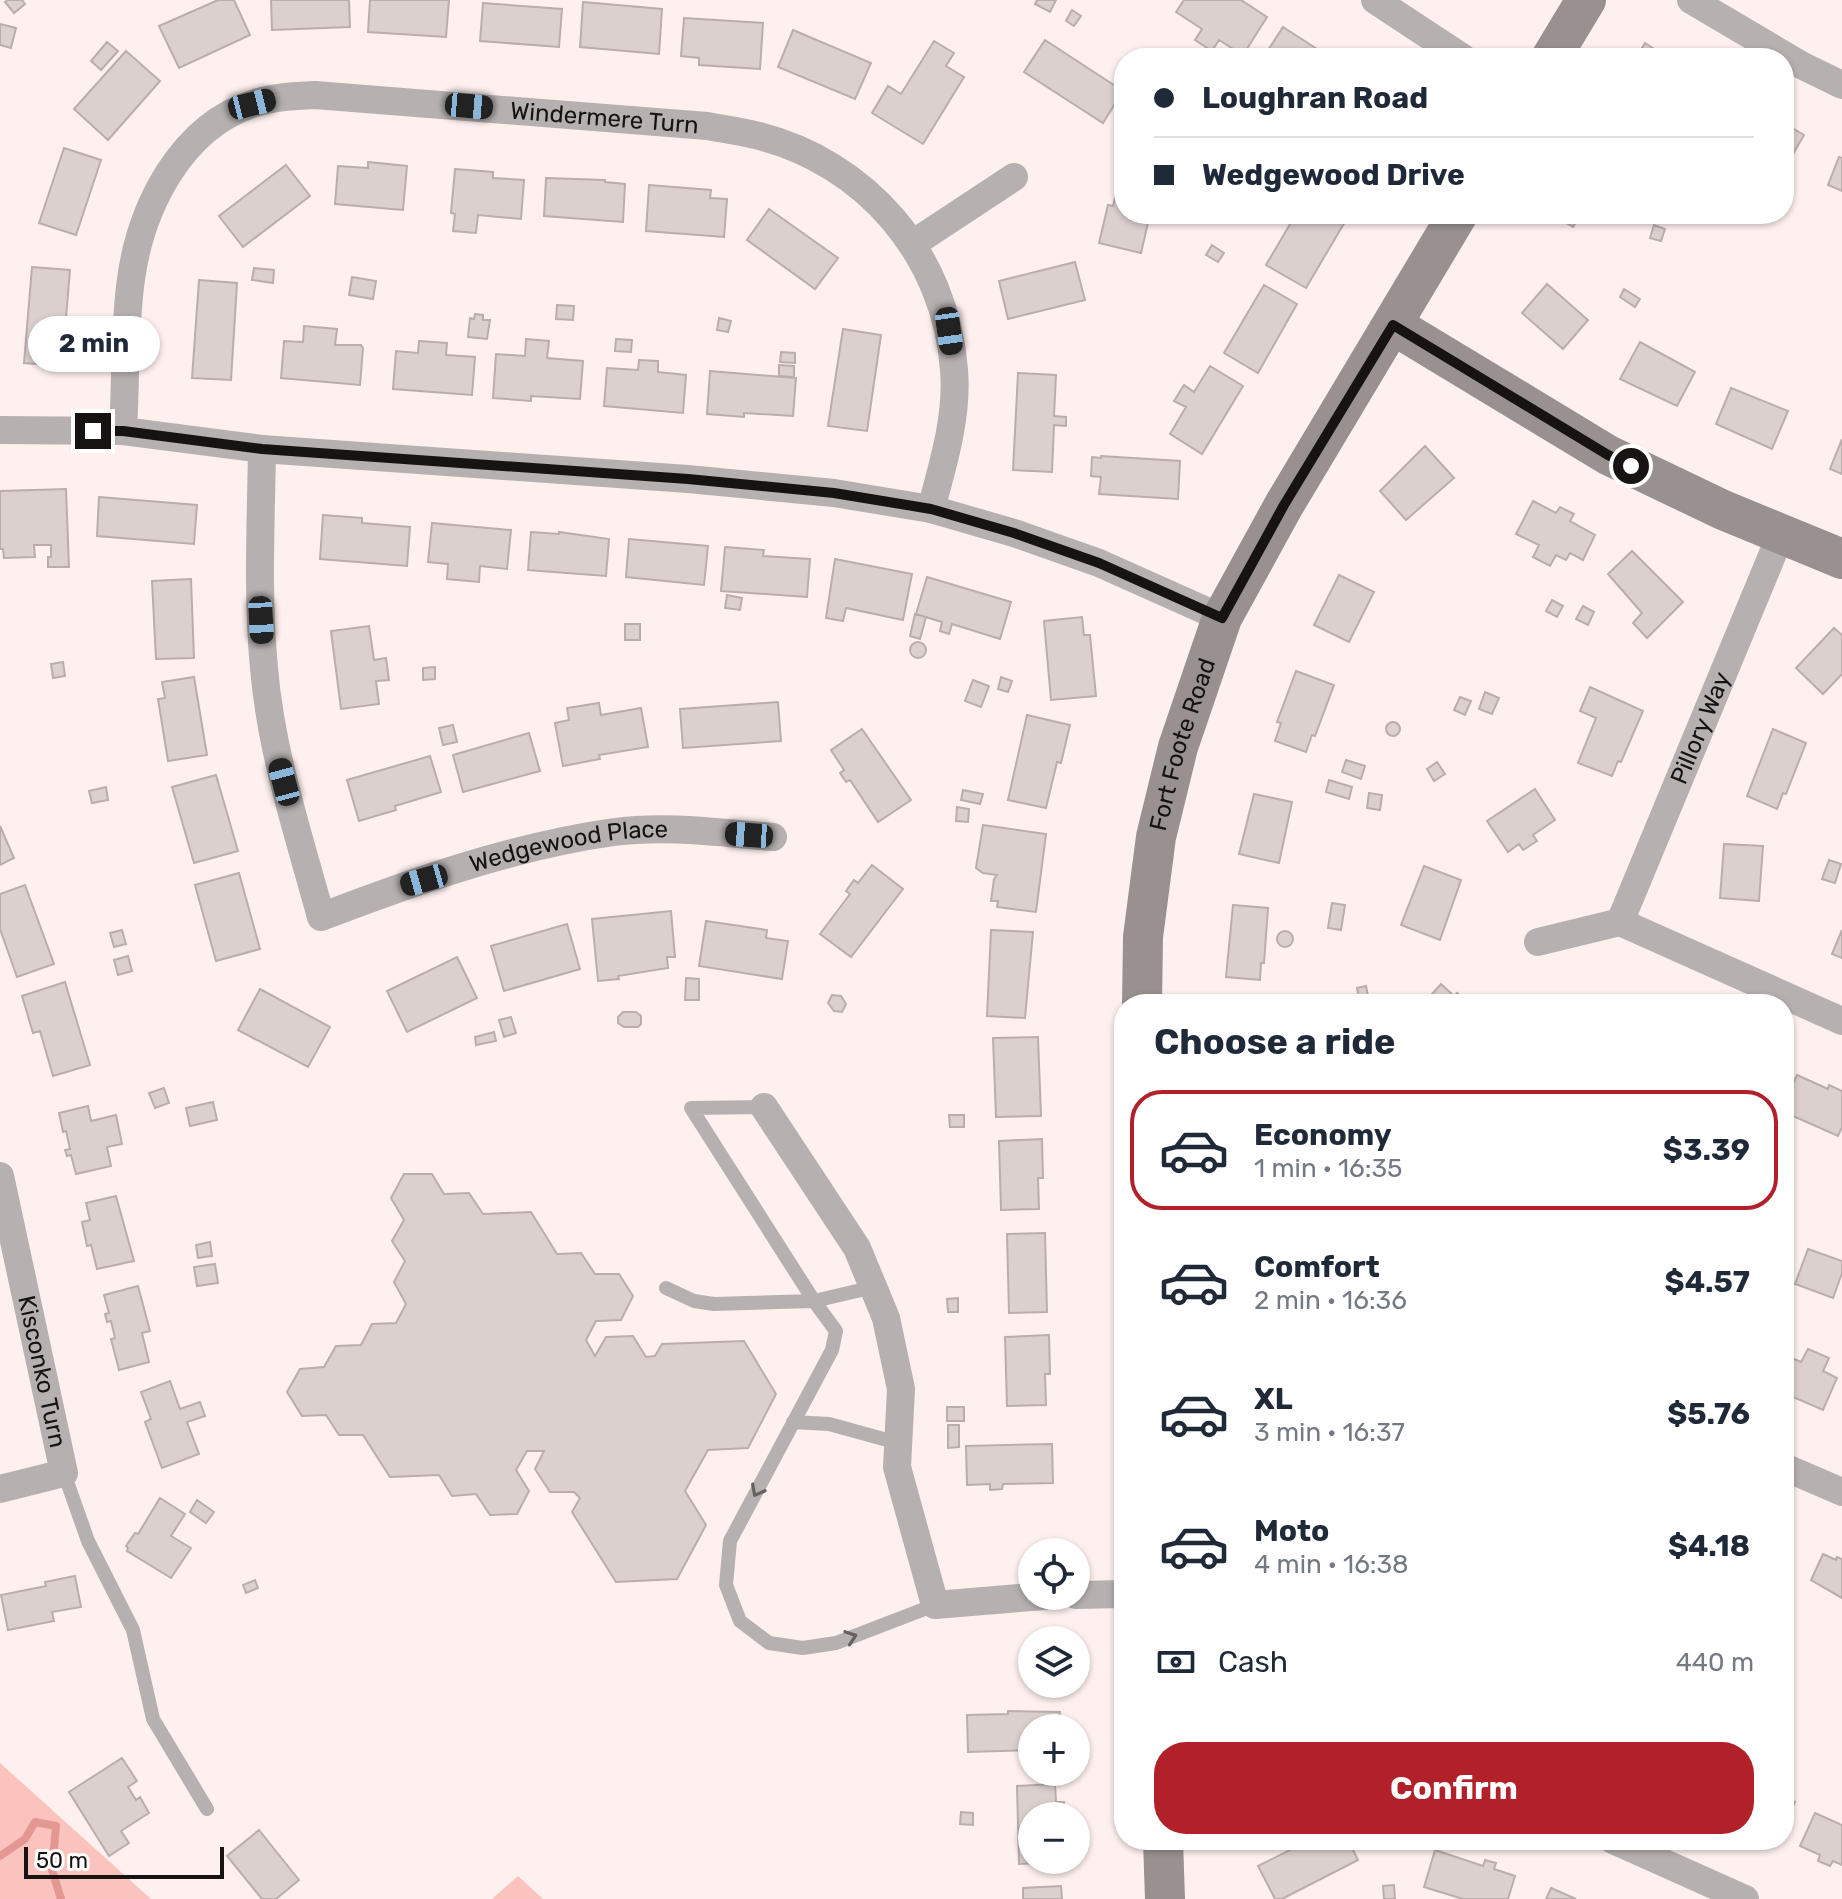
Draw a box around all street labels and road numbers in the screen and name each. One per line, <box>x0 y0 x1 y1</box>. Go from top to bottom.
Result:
street label: Windermere Turn <box>509 96 700 139</box>
street label: Fort Foote Road <box>1144 655 1221 834</box>
street label: Pillory Way <box>1665 668 1736 788</box>
street label: Wedgewood Place <box>466 815 668 878</box>
street label: Kisconko Turn <box>12 1293 72 1450</box>

